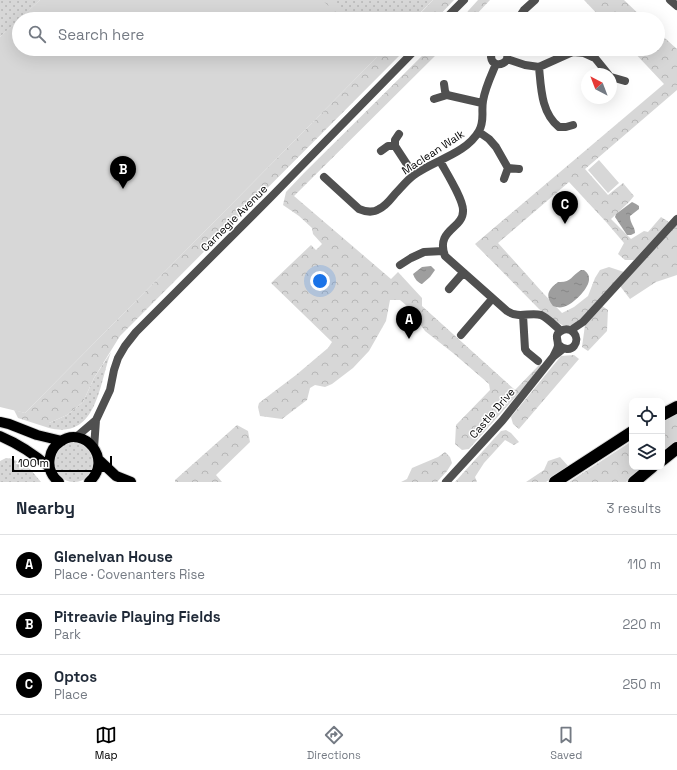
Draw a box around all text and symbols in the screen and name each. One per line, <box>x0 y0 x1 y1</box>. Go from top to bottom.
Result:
search box <box>12 12 665 56</box>
icon: search <box>26 23 48 45</box>
text: Search here <box>58 25 144 44</box>
north arrow <box>581 68 617 104</box>
street label: Maclean Walk <box>399 127 467 177</box>
pin: B <box>110 156 136 189</box>
street label: Carnegie Avenue <box>198 182 270 254</box>
pin: C <box>552 191 578 224</box>
your location <box>310 271 330 291</box>
pin: A <box>396 306 422 339</box>
street label: Castle Drive <box>466 385 518 441</box>
map controls <box>629 398 665 470</box>
button: locate <box>629 398 665 434</box>
button: layers <box>629 434 665 470</box>
scale bar <box>12 454 112 473</box>
text: 100 m <box>18 456 49 470</box>
text: Nearby <box>16 497 75 519</box>
text: 3 results <box>607 500 661 517</box>
text: Glenelvan House <box>54 547 173 566</box>
text: A <box>25 556 33 573</box>
text: 110 m <box>627 556 661 573</box>
text: Place · Covenanters Rise <box>54 566 205 583</box>
text: Pitreavie Playing Fields <box>54 607 221 626</box>
text: B <box>25 616 33 633</box>
text: 220 m <box>622 616 661 633</box>
text: Park <box>54 626 81 643</box>
text: Optos <box>54 667 97 686</box>
text: C <box>25 676 33 693</box>
text: 250 m <box>623 676 661 693</box>
text: Place <box>54 686 88 703</box>
tab: Map <box>95 724 118 762</box>
tab: Directions <box>307 724 361 762</box>
tab: Saved <box>550 724 582 762</box>

